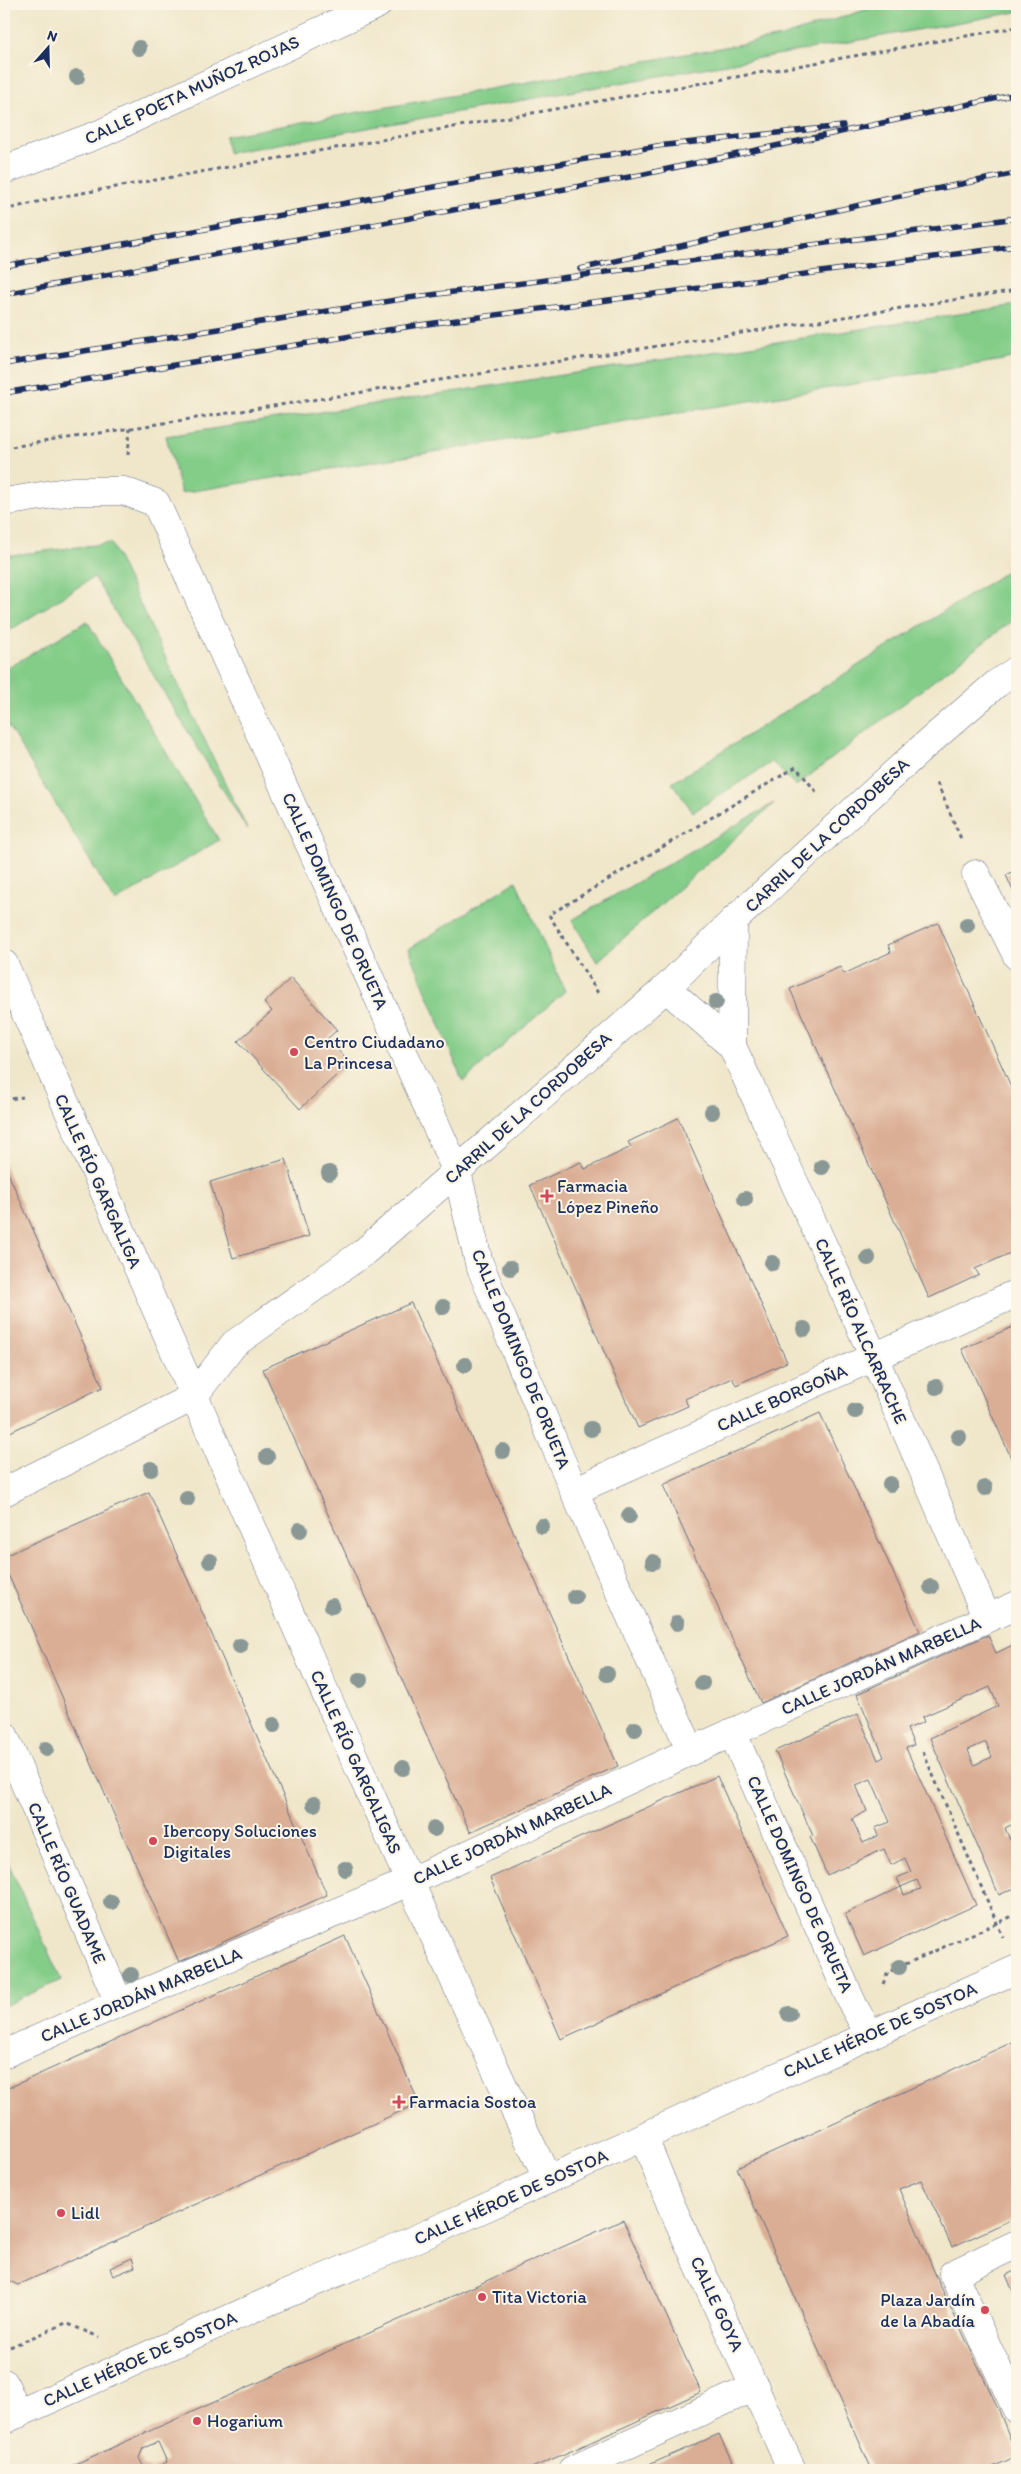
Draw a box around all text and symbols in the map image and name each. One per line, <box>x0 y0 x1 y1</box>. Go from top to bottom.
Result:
north arrow <box>22 22 72 72</box>
text: N <box>45 27 60 46</box>
street label: CALLE POETA MUÑOZ ROJAS <box>81 31 303 149</box>
street label: CARRIL DE LA CORDOBESA <box>740 753 914 917</box>
street label: CALLE DOMINGO DE ORUETA <box>277 789 393 1013</box>
street label: CARRIL DE LA CORDOBESA <box>440 1027 616 1189</box>
place label: Centro Ciudadano La Princesa <box>304 1031 445 1074</box>
marker: Centro Ciudadano La Princesa <box>288 1046 300 1058</box>
street label: CALLE RÍO GARGALIGA <box>50 1090 147 1272</box>
place label: Farmacia López Pineño <box>557 1175 659 1218</box>
marker: Farmacia López Pineño <box>541 1190 553 1202</box>
street label: CALLE RÍO ALCARRACHE <box>810 1235 912 1427</box>
street label: CALLE DOMINGO DE ORUETA <box>467 1246 575 1473</box>
street label: CALLE BORGOÑA <box>713 1359 851 1437</box>
street label: CALLE JORDÁN MARBELLA <box>778 1612 985 1720</box>
street label: CALLE RÍO GARGALIGAS <box>306 1667 406 1857</box>
street label: CALLE DOMINGO DE ORUETA <box>742 1772 858 1996</box>
street label: CALLE JORDÁN MARBELLA <box>409 1778 615 1890</box>
street label: CALLE RÍO GUADAME <box>23 1799 111 1967</box>
place label: Ibercopy Soluciones Digitales <box>163 1820 317 1863</box>
marker: Ibercopy Soluciones Digitales <box>147 1835 159 1847</box>
street label: CALLE JORDÁN MARBELLA <box>37 1942 245 2047</box>
street label: CALLE HÉROE DE SOSTOA <box>780 1977 981 2083</box>
place label: Farmacia Sostoa <box>409 2091 537 2113</box>
marker: Farmacia Sostoa <box>393 2096 405 2108</box>
street label: CALLE HÉROE DE SOSTOA <box>411 2144 612 2250</box>
place label: Lidl <box>71 2202 100 2224</box>
marker: Lidl <box>55 2207 67 2219</box>
street label: CALLE GOYA <box>685 2253 749 2356</box>
place label: Tita Victoria <box>492 2286 587 2308</box>
place label: Plaza Jardín de la Abadía <box>880 2289 976 2332</box>
marker: Tita Victoria <box>476 2291 488 2303</box>
marker: Plaza Jardín de la Abadía <box>979 2304 991 2316</box>
street label: CALLE HÉROE DE SOSTOA <box>40 2306 241 2412</box>
place label: Hogarium <box>207 2410 283 2432</box>
marker: Hogarium <box>191 2415 203 2427</box>

